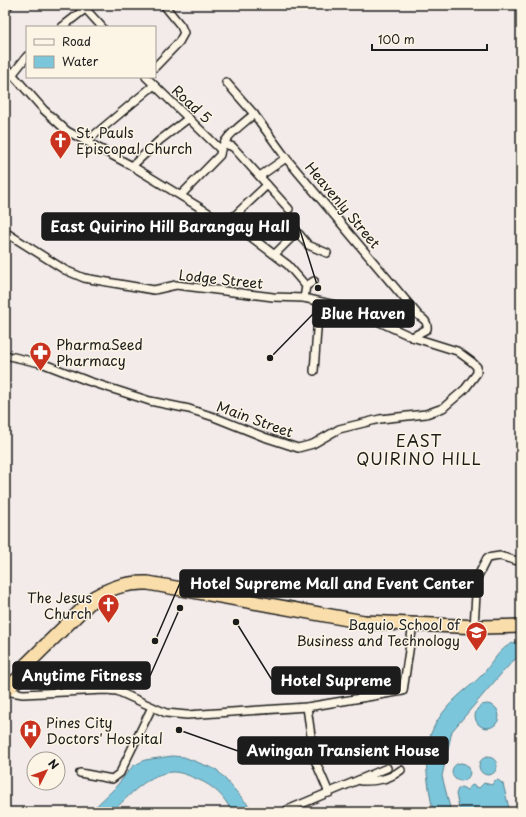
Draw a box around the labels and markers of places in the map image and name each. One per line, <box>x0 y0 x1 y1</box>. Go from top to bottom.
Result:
place label: St. Pauls Episcopal Church <box>76 122 192 159</box>
church icon: St. Pauls Episcopal Church <box>47 127 73 160</box>
callout: East Quirino Hill Barangay Hall <box>42 213 299 240</box>
callout: Blue Haven <box>313 300 414 327</box>
place label: PharmaSeed Pharmacy <box>56 334 143 371</box>
pharmacy icon: PharmaSeed Pharmacy <box>27 339 53 372</box>
callout: Hotel Supreme Mall and Event Center <box>180 570 483 597</box>
place label: The Jesus Church <box>27 587 92 624</box>
church icon: The Jesus Church <box>95 592 121 625</box>
place label: Baguio School of Business and Technology <box>296 614 461 651</box>
school or university icon: Baguio School of Business and Technology <box>463 619 489 652</box>
callout: Anytime Fitness <box>13 662 150 689</box>
callout: Hotel Supreme <box>272 667 400 694</box>
place label: Pines City Doctors' Hospital <box>46 712 163 749</box>
hospital icon: Pines City Doctors' Hospital <box>18 717 44 750</box>
callout: Awingan Transient House <box>238 737 448 764</box>

